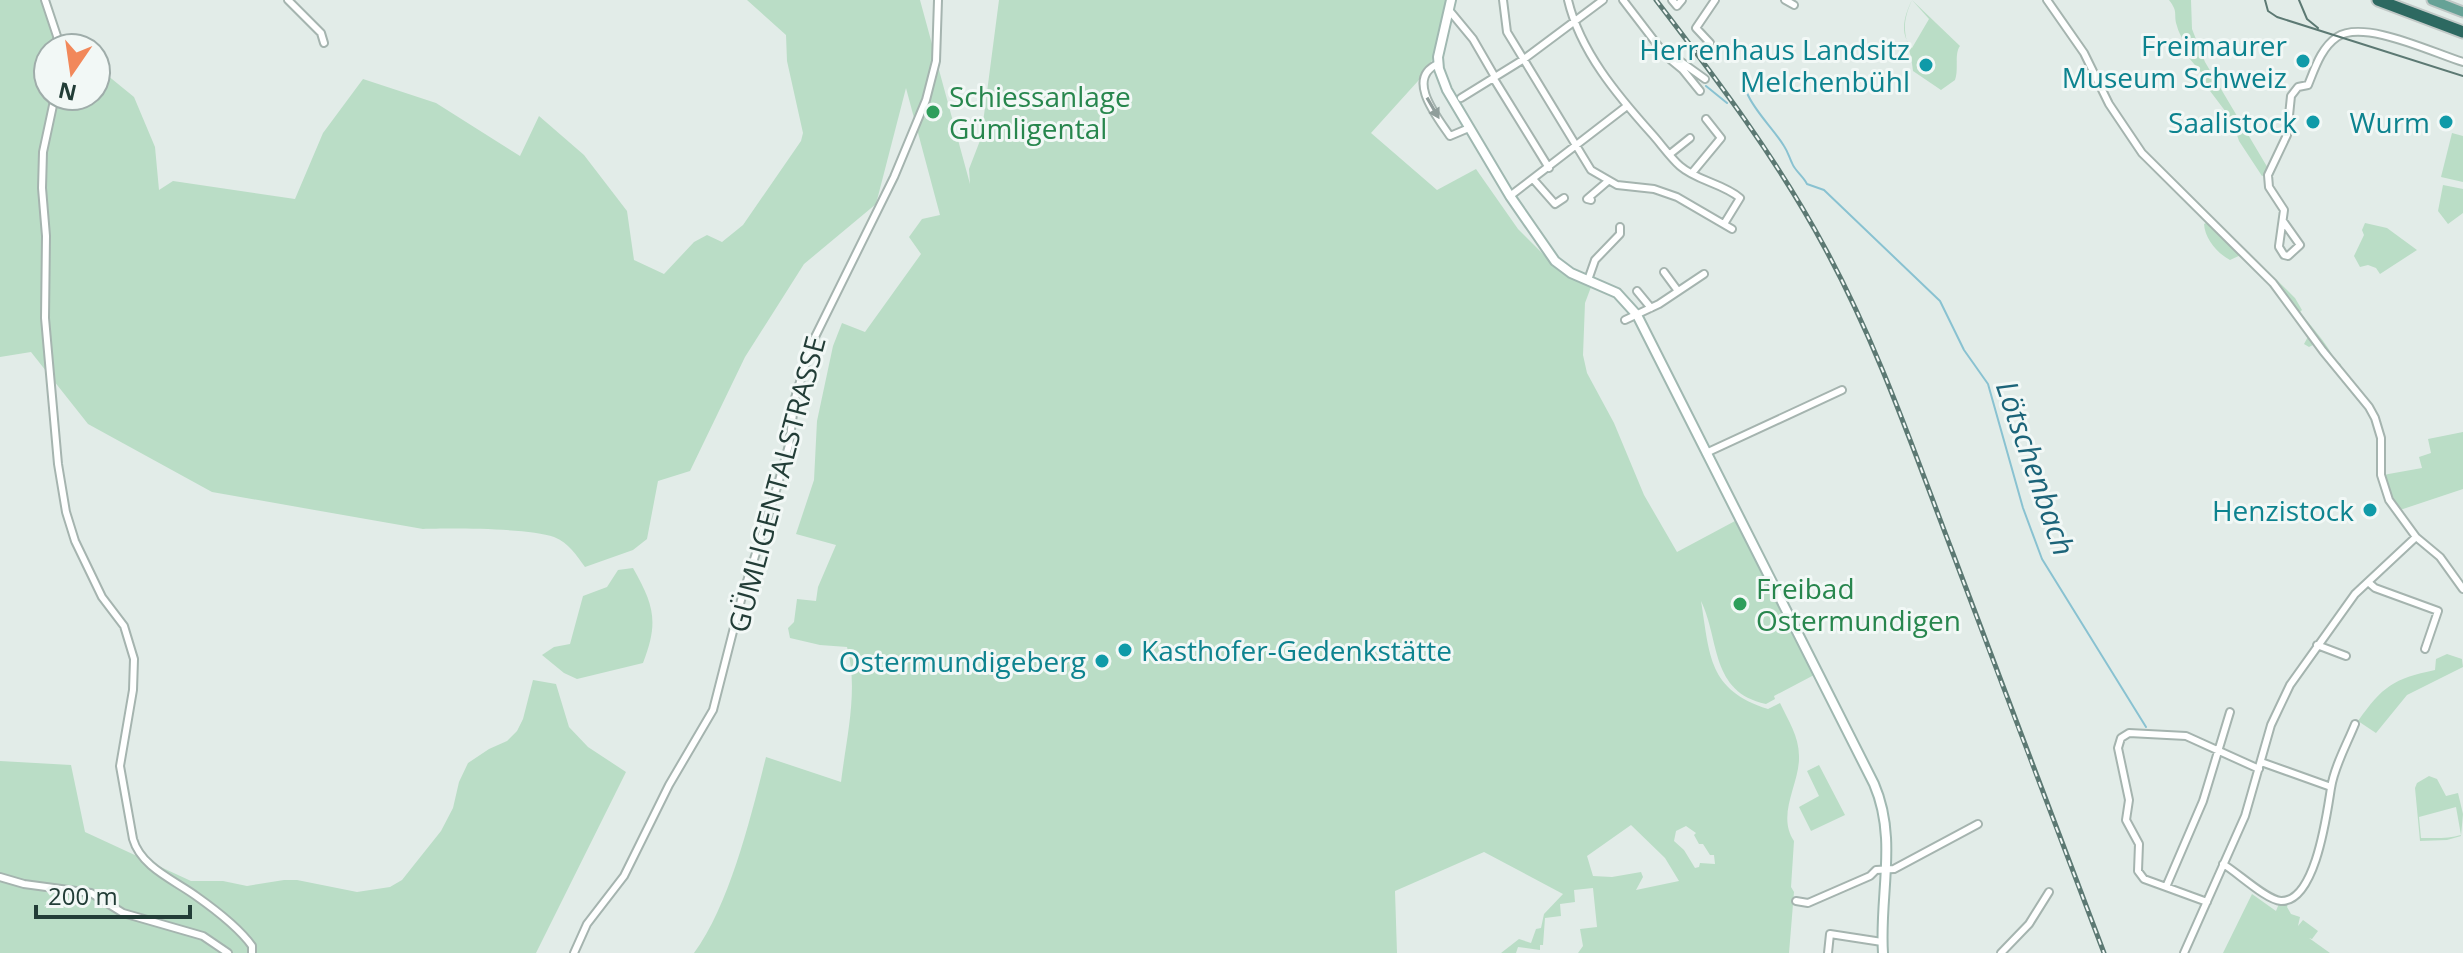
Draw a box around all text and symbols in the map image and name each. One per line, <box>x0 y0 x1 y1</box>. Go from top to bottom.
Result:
place label: Freimaurer Museum Schweiz <box>2062 26 2288 96</box>
place label: Herrenhaus Landsitz Melchenbühl <box>1639 30 1910 100</box>
north arrow <box>32 32 112 112</box>
marker: Freimaurer Museum Schweiz <box>2294 52 2312 70</box>
marker: Herrenhaus Landsitz Melchenbühl <box>1917 56 1935 74</box>
text: N <box>55 76 79 109</box>
place label: Schiessanlage Gümligental <box>949 77 1131 147</box>
one-way arrow <box>1426 97 1440 119</box>
marker: Schiessanlage Gümligental <box>924 103 942 121</box>
place label: Saalistock <box>2168 103 2297 141</box>
place label: Wurm <box>2350 103 2430 141</box>
marker: Saalistock <box>2304 113 2322 131</box>
marker: Wurm <box>2437 113 2455 131</box>
street label: GÜMLIGENTALSTRASSE <box>718 332 834 636</box>
water label: Lötschenbach <box>1987 375 2085 561</box>
place label: Henzistock <box>2212 491 2354 529</box>
marker: Henzistock <box>2361 501 2379 519</box>
place label: Freibad Ostermundigen <box>1756 569 1961 639</box>
marker: Freibad Ostermundigen <box>1731 595 1749 613</box>
place label: Kasthofer-Gedenkstätte <box>1141 631 1452 669</box>
marker: Kasthofer-Gedenkstätte <box>1116 641 1134 659</box>
place label: Ostermundigeberg <box>839 642 1086 680</box>
marker: Ostermundigeberg <box>1093 652 1111 670</box>
scale bar <box>36 869 190 919</box>
text: 200 m <box>48 879 118 912</box>

